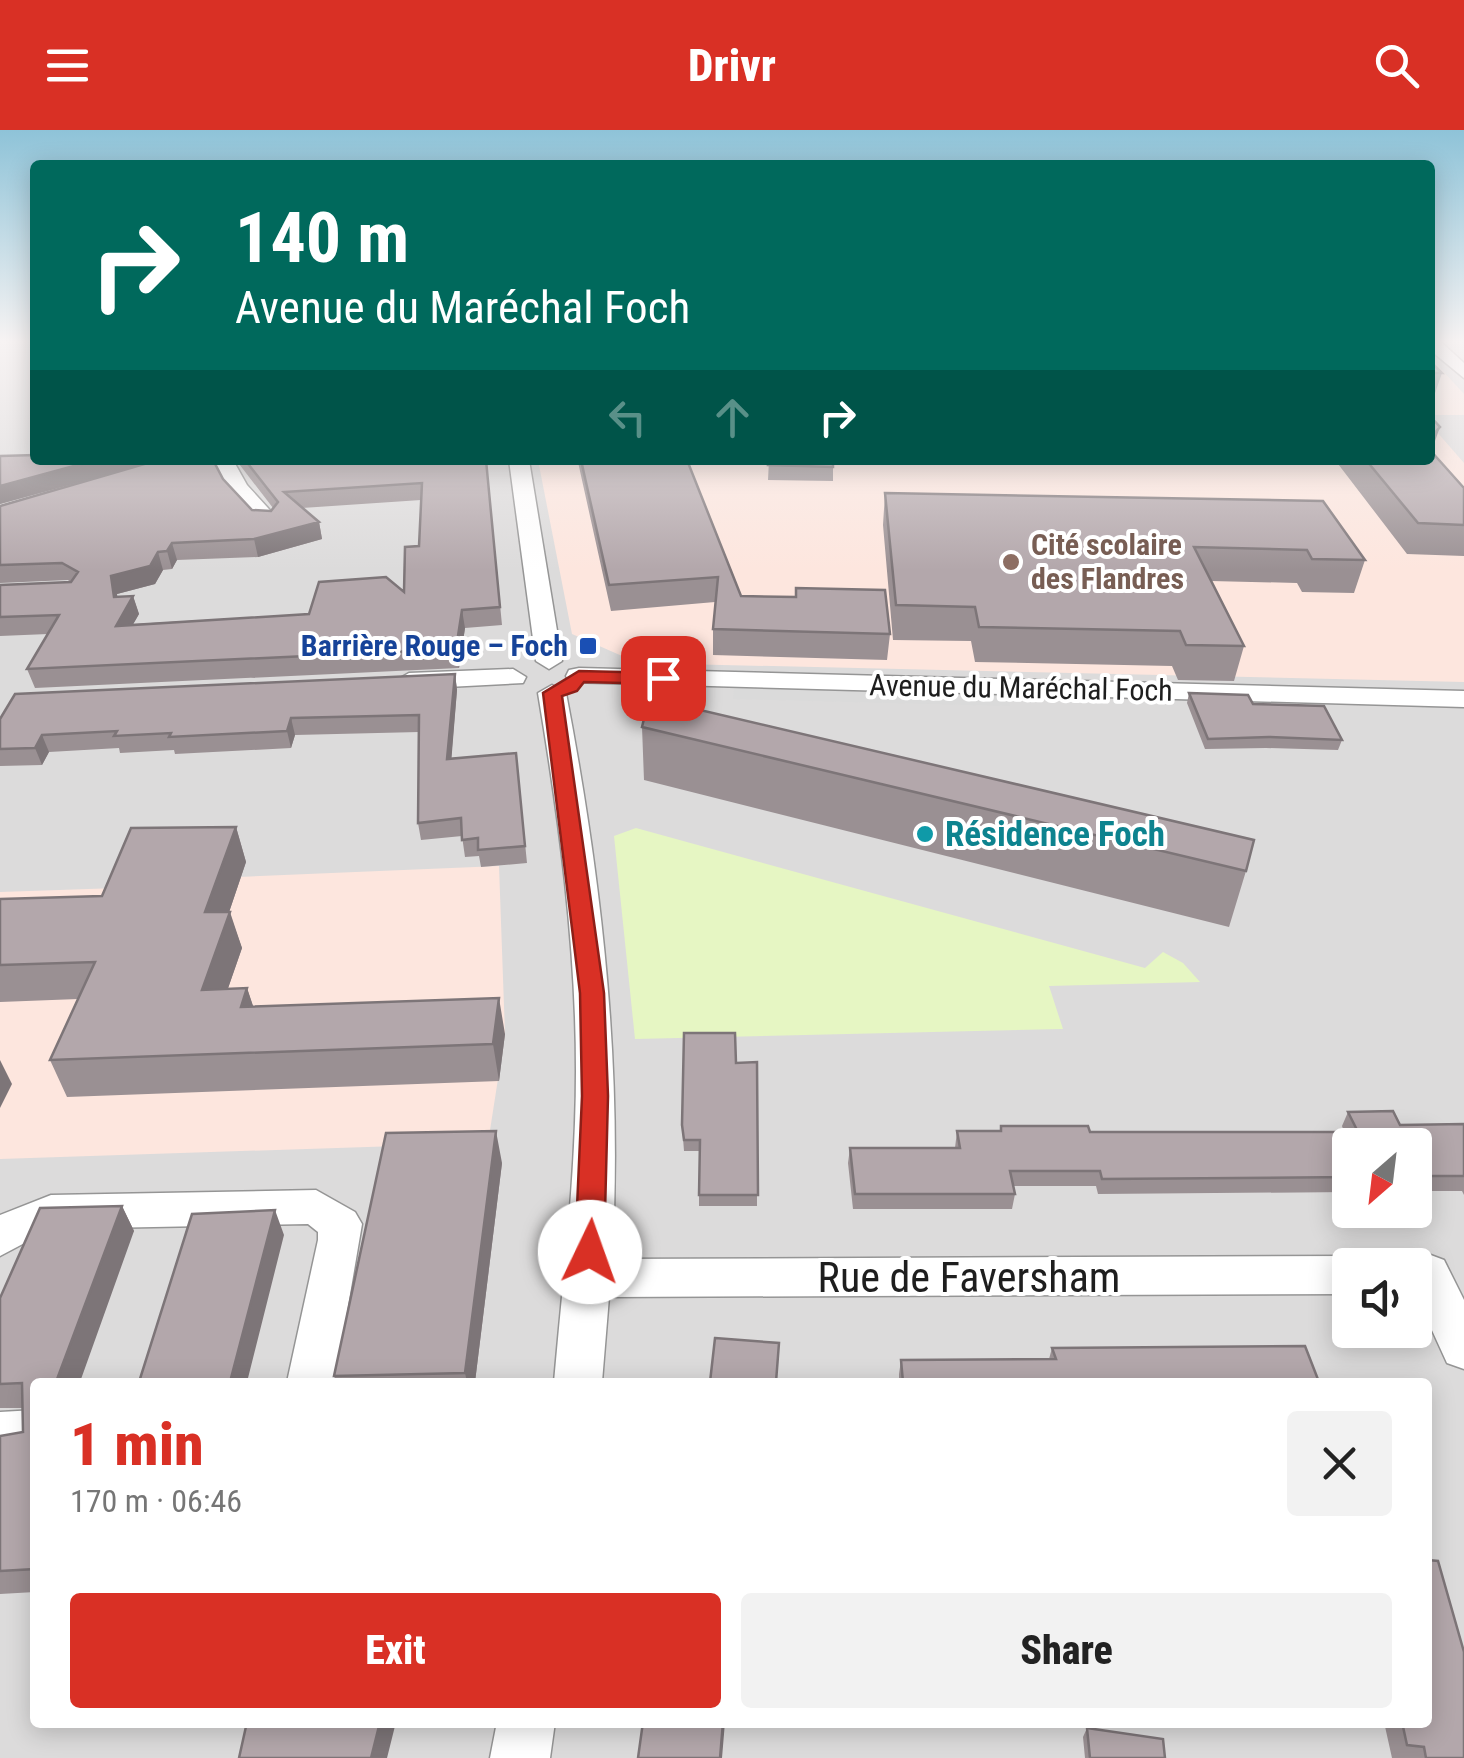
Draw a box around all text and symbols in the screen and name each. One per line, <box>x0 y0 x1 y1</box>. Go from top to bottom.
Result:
icon: menu <box>40 38 95 93</box>
icon: search <box>1369 38 1424 93</box>
text: Drivr <box>688 39 776 92</box>
text: 140 m <box>235 197 409 279</box>
icon: right <box>70 200 200 330</box>
text: Avenue du Maréchal Foch <box>235 281 690 334</box>
icon: left <box>600 390 655 445</box>
icon: ahead <box>705 390 760 445</box>
icon: right <box>810 390 865 445</box>
place label: Cité scolaire des Flandres <box>1031 527 1184 596</box>
marker: Cité scolaire des Flandres <box>1000 551 1022 573</box>
place label: Barrière Rouge – Foch <box>301 628 568 663</box>
marker: Barrière Rouge – Foch <box>577 635 599 657</box>
pin <box>621 636 706 721</box>
icon: arrive <box>636 651 691 706</box>
street label: Avenue du Maréchal Foch <box>869 667 1173 708</box>
place label: Résidence Foch <box>945 814 1165 855</box>
marker: Résidence Foch <box>914 823 936 845</box>
north arrow <box>1332 1128 1432 1228</box>
map controls <box>1332 1128 1432 1348</box>
position arrow <box>538 1200 642 1304</box>
button: sound <box>1332 1248 1432 1348</box>
street label: Rue de Faversham <box>818 1253 1120 1302</box>
text: 1 min <box>70 1409 204 1480</box>
button: close <box>1287 1411 1392 1516</box>
text: 170 m · 06:46 <box>70 1482 242 1520</box>
button: Exit <box>70 1593 721 1708</box>
button: Share <box>741 1593 1392 1708</box>

